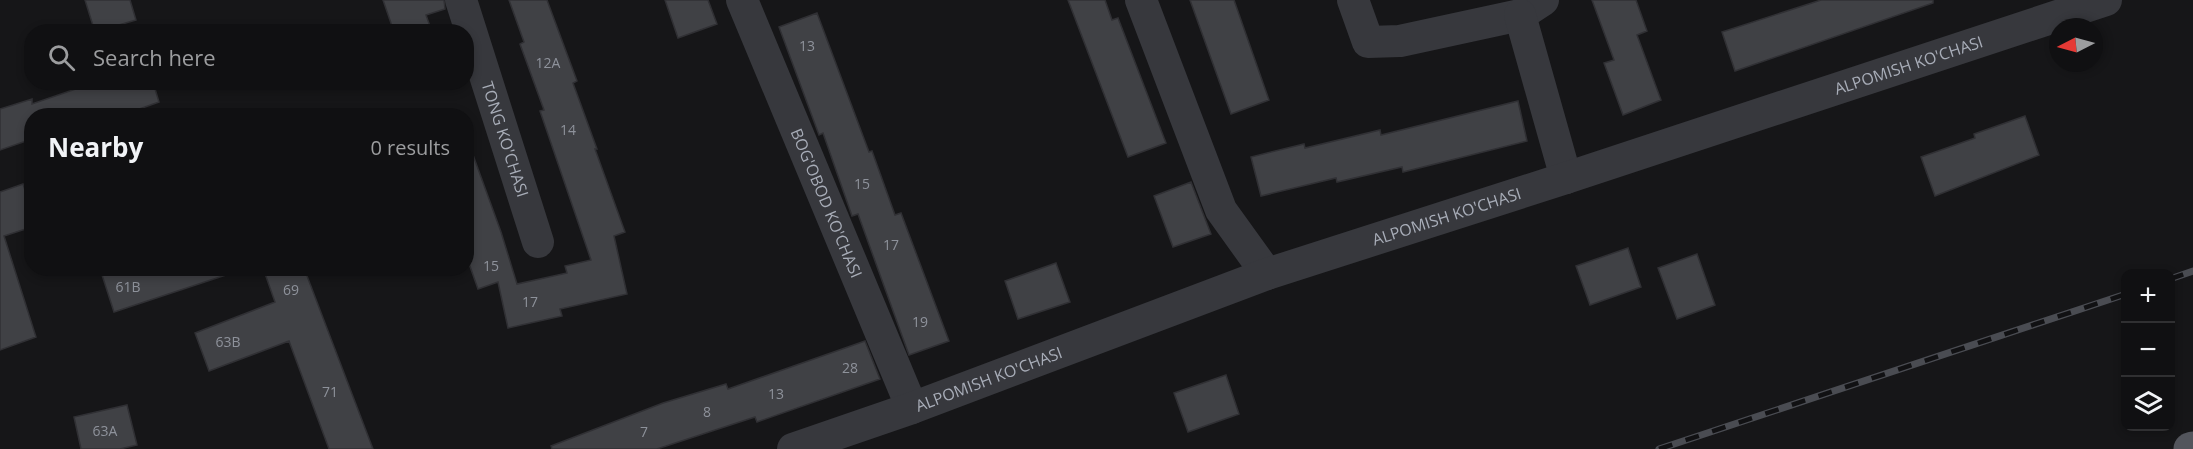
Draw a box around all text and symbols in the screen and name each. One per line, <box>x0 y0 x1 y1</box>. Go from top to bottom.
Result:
north arrow <box>2049 18 2103 72</box>
search box <box>24 24 474 90</box>
street label: ALPOMISH KO'CHASI <box>1831 30 1986 100</box>
house number: 13 <box>799 36 815 55</box>
icon: search <box>45 41 78 74</box>
text: Search here <box>93 42 216 72</box>
house number: 12A <box>536 53 561 72</box>
street label: TONG KO'CHASI <box>477 79 534 200</box>
house number: 14 <box>560 120 576 139</box>
street label: BOG'OBOD KO'CHASI <box>786 125 868 281</box>
text: Nearby <box>48 129 143 165</box>
text: 0 results <box>370 134 450 161</box>
house number: 15 <box>854 174 870 193</box>
street label: ALPOMISH KO'CHASI <box>1369 182 1524 251</box>
house number: 17 <box>883 235 899 254</box>
house number: 15 <box>483 256 499 275</box>
map controls <box>2121 269 2175 431</box>
button: + <box>2121 269 2175 323</box>
house number: 61B <box>115 277 141 296</box>
house number: 69 <box>283 280 299 299</box>
house number: 17 <box>522 292 538 311</box>
house number: 19 <box>912 312 928 331</box>
button: − <box>2121 323 2175 377</box>
house number: 63B <box>215 332 241 351</box>
street label: ALPOMISH KO'CHASI <box>912 341 1065 417</box>
house number: 28 <box>842 358 858 377</box>
button: layers <box>2121 377 2175 431</box>
house number: 71 <box>322 382 338 401</box>
house number: 13 <box>768 384 784 403</box>
house number: 8 <box>703 402 711 421</box>
house number: 63A <box>93 421 118 440</box>
house number: 7 <box>640 422 648 441</box>

